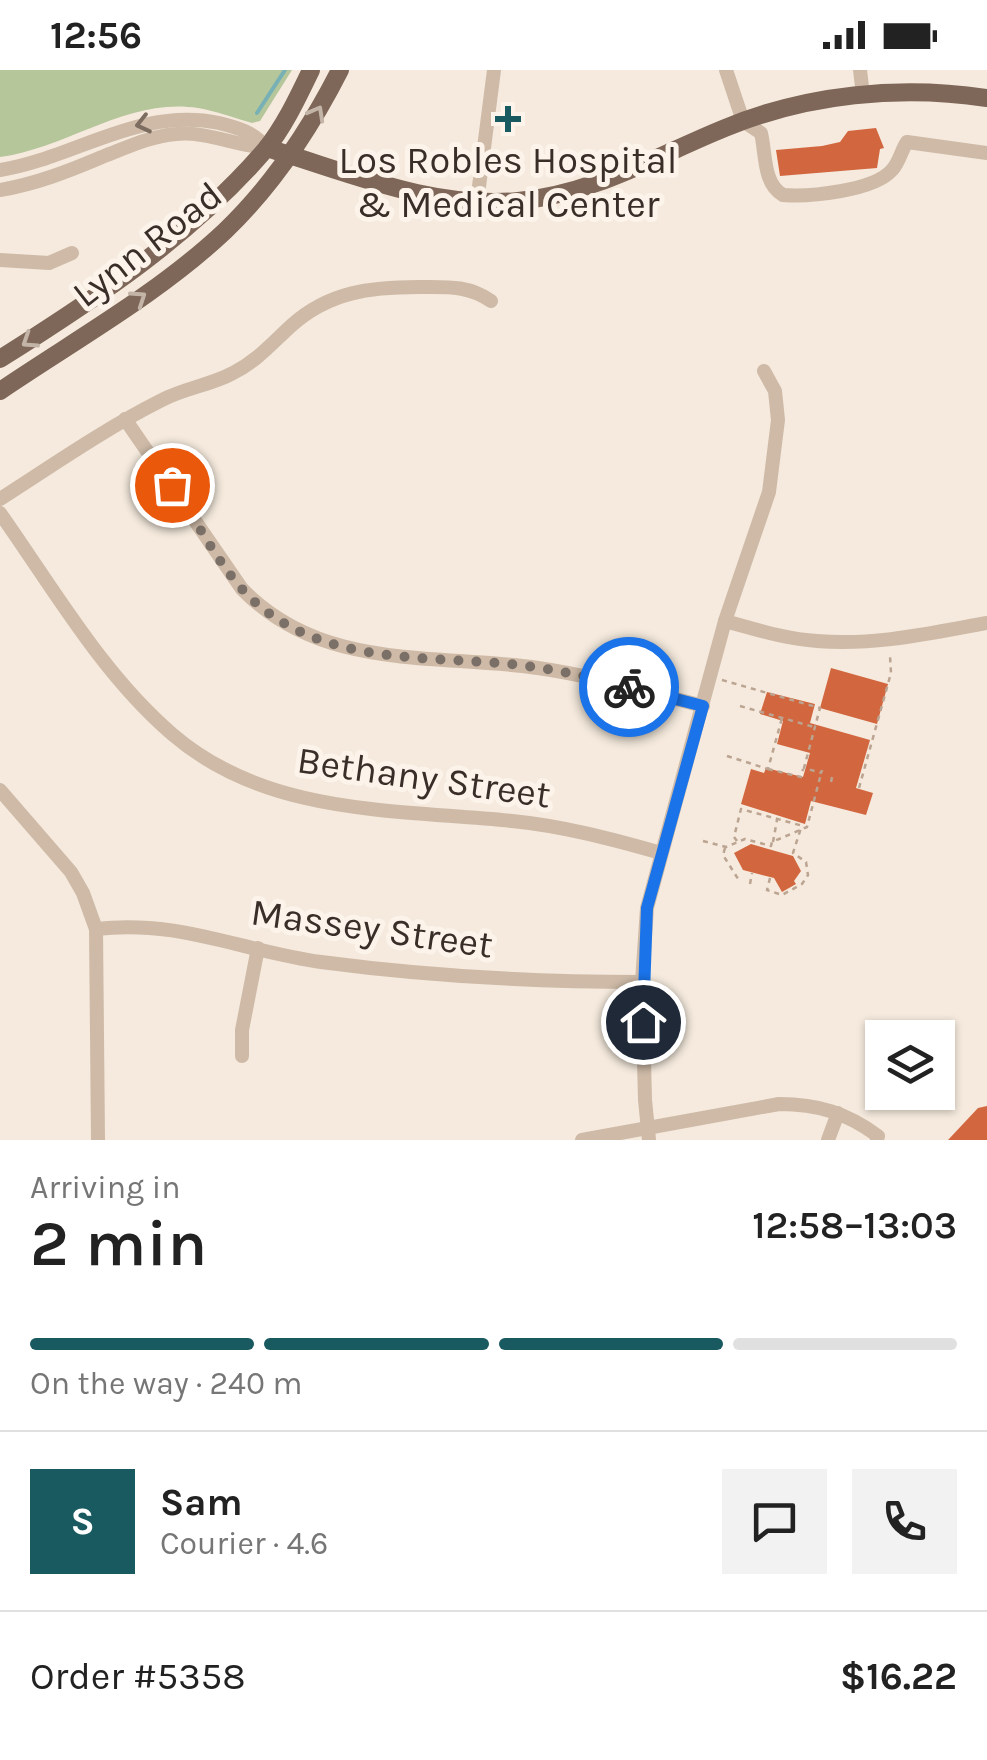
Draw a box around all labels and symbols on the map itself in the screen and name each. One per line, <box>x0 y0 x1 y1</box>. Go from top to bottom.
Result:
one-way arrow <box>304 106 324 124</box>
marker: Los Robles Hospital & Medical Center <box>495 106 521 132</box>
one-way arrow <box>135 112 152 133</box>
place label: Los Robles Hospital & Medical Center <box>339 138 677 227</box>
street label: Lynn Road <box>64 172 231 317</box>
one-way arrow <box>128 291 146 310</box>
one-way arrow <box>22 328 40 347</box>
pin <box>130 443 215 528</box>
courier <box>579 637 679 737</box>
street label: Bethany Street <box>294 737 553 818</box>
street label: Massey Street <box>248 889 496 968</box>
pin <box>601 980 686 1065</box>

